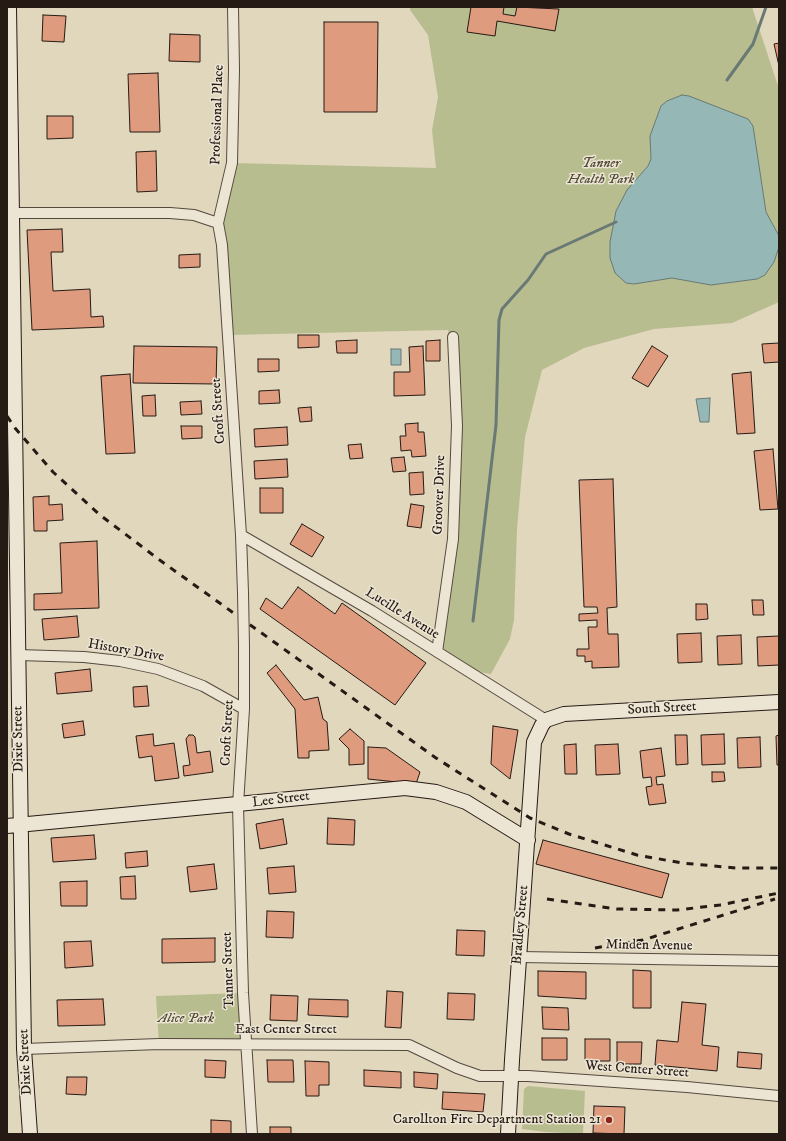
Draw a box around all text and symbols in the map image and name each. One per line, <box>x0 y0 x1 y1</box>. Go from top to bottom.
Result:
street label: Professional Place <box>208 64 228 166</box>
park label: Tanner Health Park <box>568 156 634 188</box>
street label: Croft Street <box>208 377 230 445</box>
street label: Groover Drive <box>430 455 450 535</box>
street label: Lucille Avenue <box>362 585 442 643</box>
street label: History Drive <box>86 636 166 666</box>
street label: Croft Street <box>218 699 238 767</box>
street label: South Street <box>627 699 697 719</box>
street label: Dixie Street <box>10 706 28 772</box>
street label: Lee Street <box>251 788 311 812</box>
street label: Bradley Street <box>509 885 533 965</box>
street label: Tanner Street <box>219 931 239 1009</box>
street label: Minden Avenue <box>605 937 693 955</box>
park label: Alice Park <box>158 1011 214 1027</box>
street label: East Center Street <box>235 1022 337 1038</box>
street label: Dixie Street <box>16 1028 36 1096</box>
street label: West Center Street <box>585 1058 689 1082</box>
place label: Carollton Fire Department Station 21 <box>393 1112 601 1128</box>
marker: Carollton Fire Department Station 21 <box>604 1115 614 1125</box>

